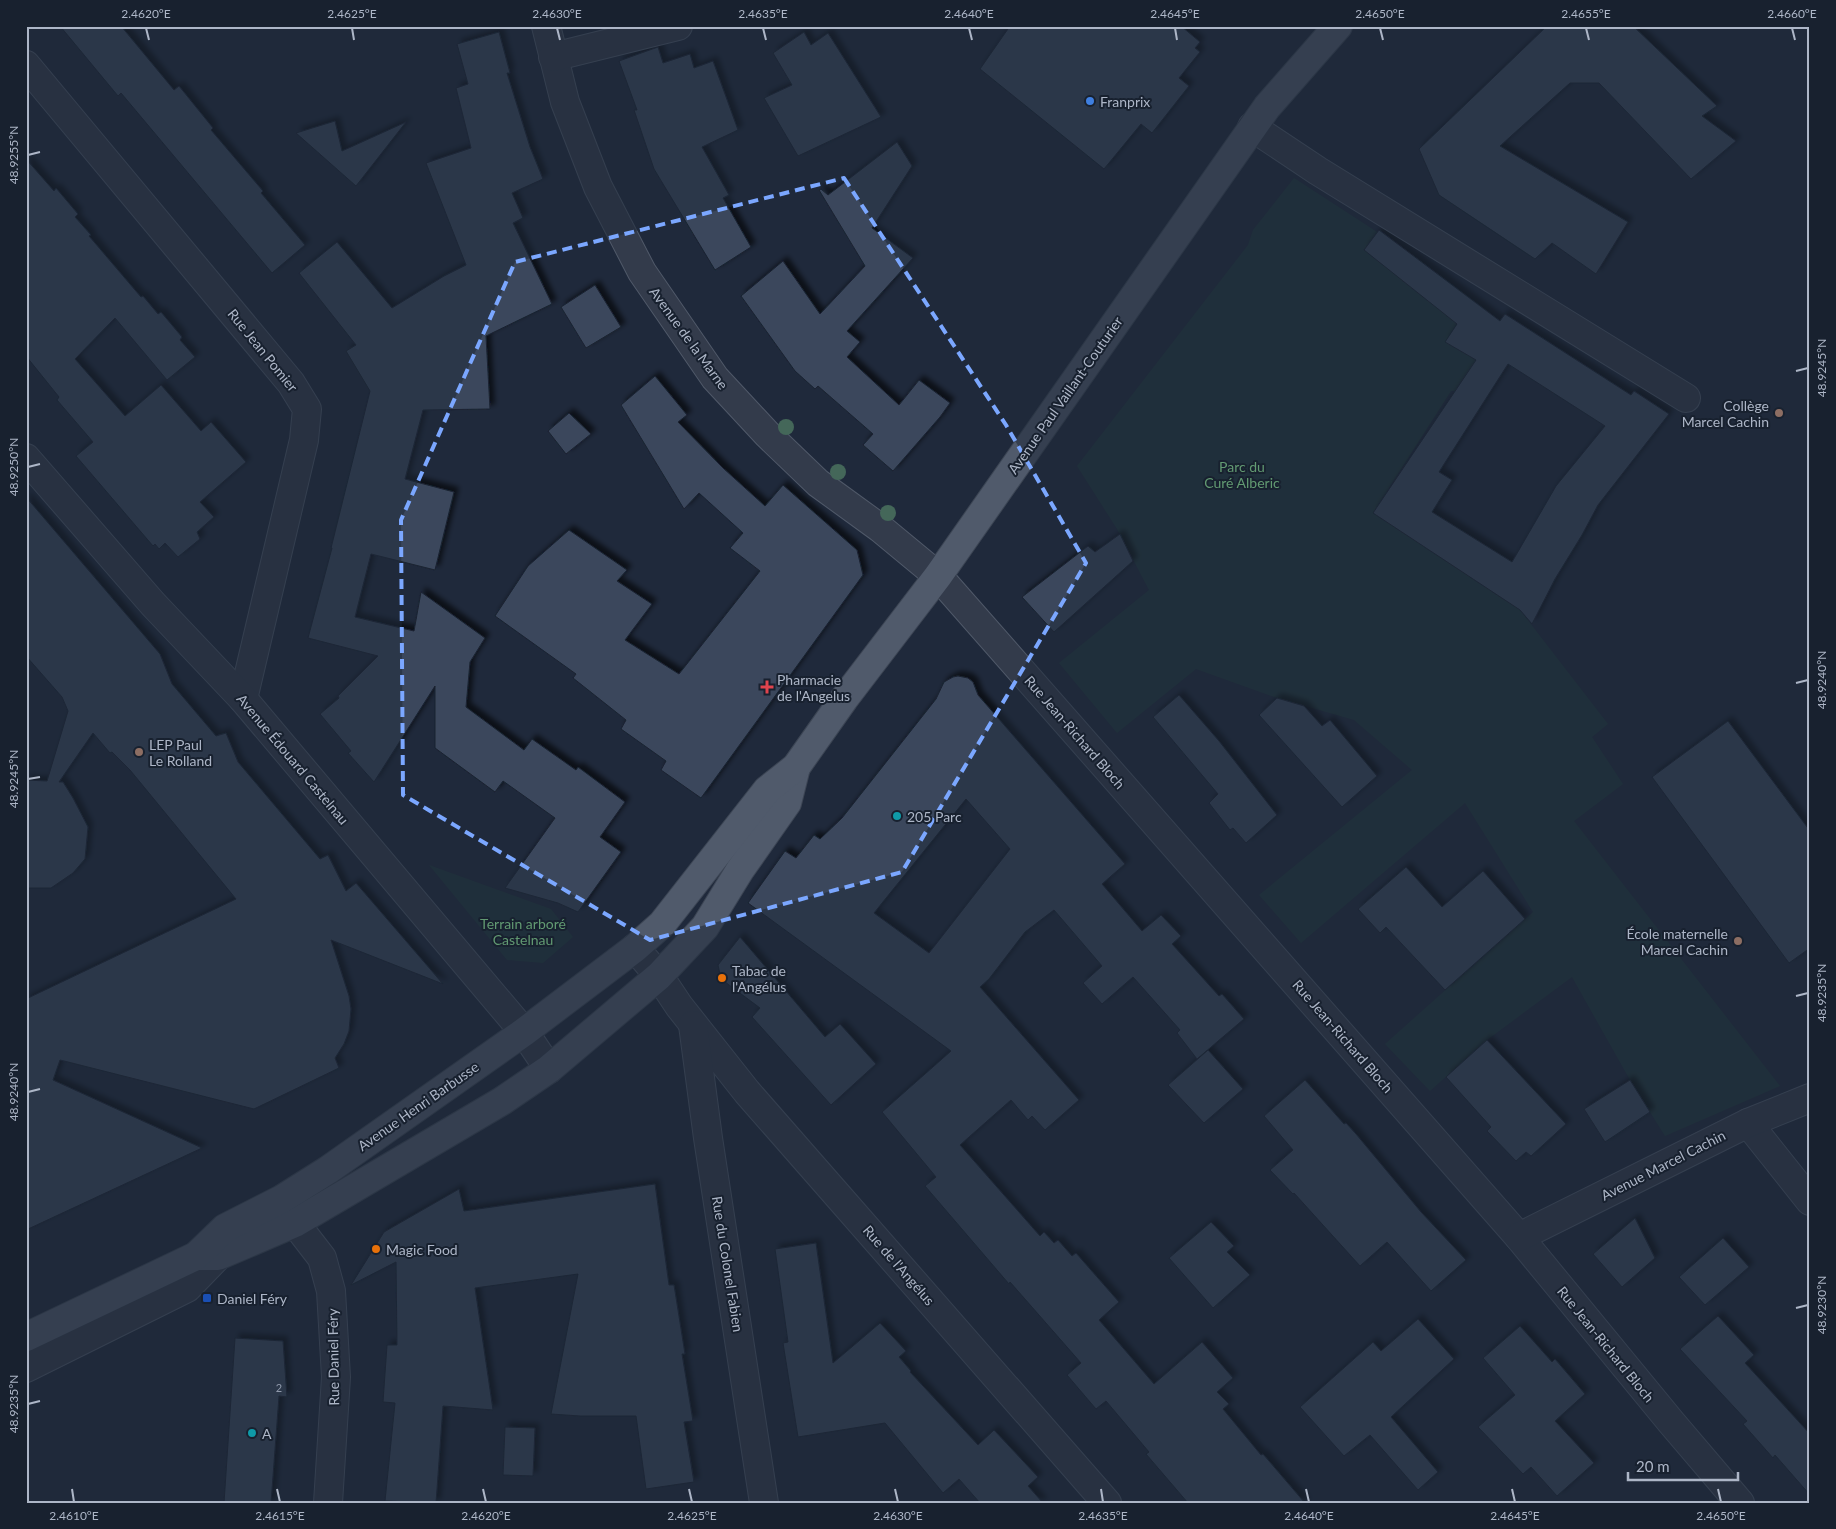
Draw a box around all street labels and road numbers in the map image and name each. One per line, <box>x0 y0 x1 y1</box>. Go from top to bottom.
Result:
street label: Avenue de la Marne <box>646 283 732 393</box>
street label: Rue Jean Pomier <box>224 305 302 395</box>
street label: Avenue Paul Vaillant-Couturier <box>1004 313 1126 477</box>
street label: Rue Jean-Richard Bloch <box>1021 672 1129 792</box>
street label: Avenue Édouard Castelnau <box>233 690 353 828</box>
street label: Rue Jean-Richard Bloch <box>1289 976 1397 1096</box>
street label: Avenue Henri Barbusse <box>354 1058 482 1154</box>
street label: Avenue Marcel Cachin <box>1598 1126 1728 1204</box>
street label: Rue du Colonel Fabien <box>709 1195 747 1333</box>
street label: Rue de l'Angélus <box>860 1222 938 1308</box>
street label: Rue Jean-Richard Bloch <box>1554 1283 1658 1405</box>
street label: Rue Daniel Féry <box>324 1308 342 1406</box>

